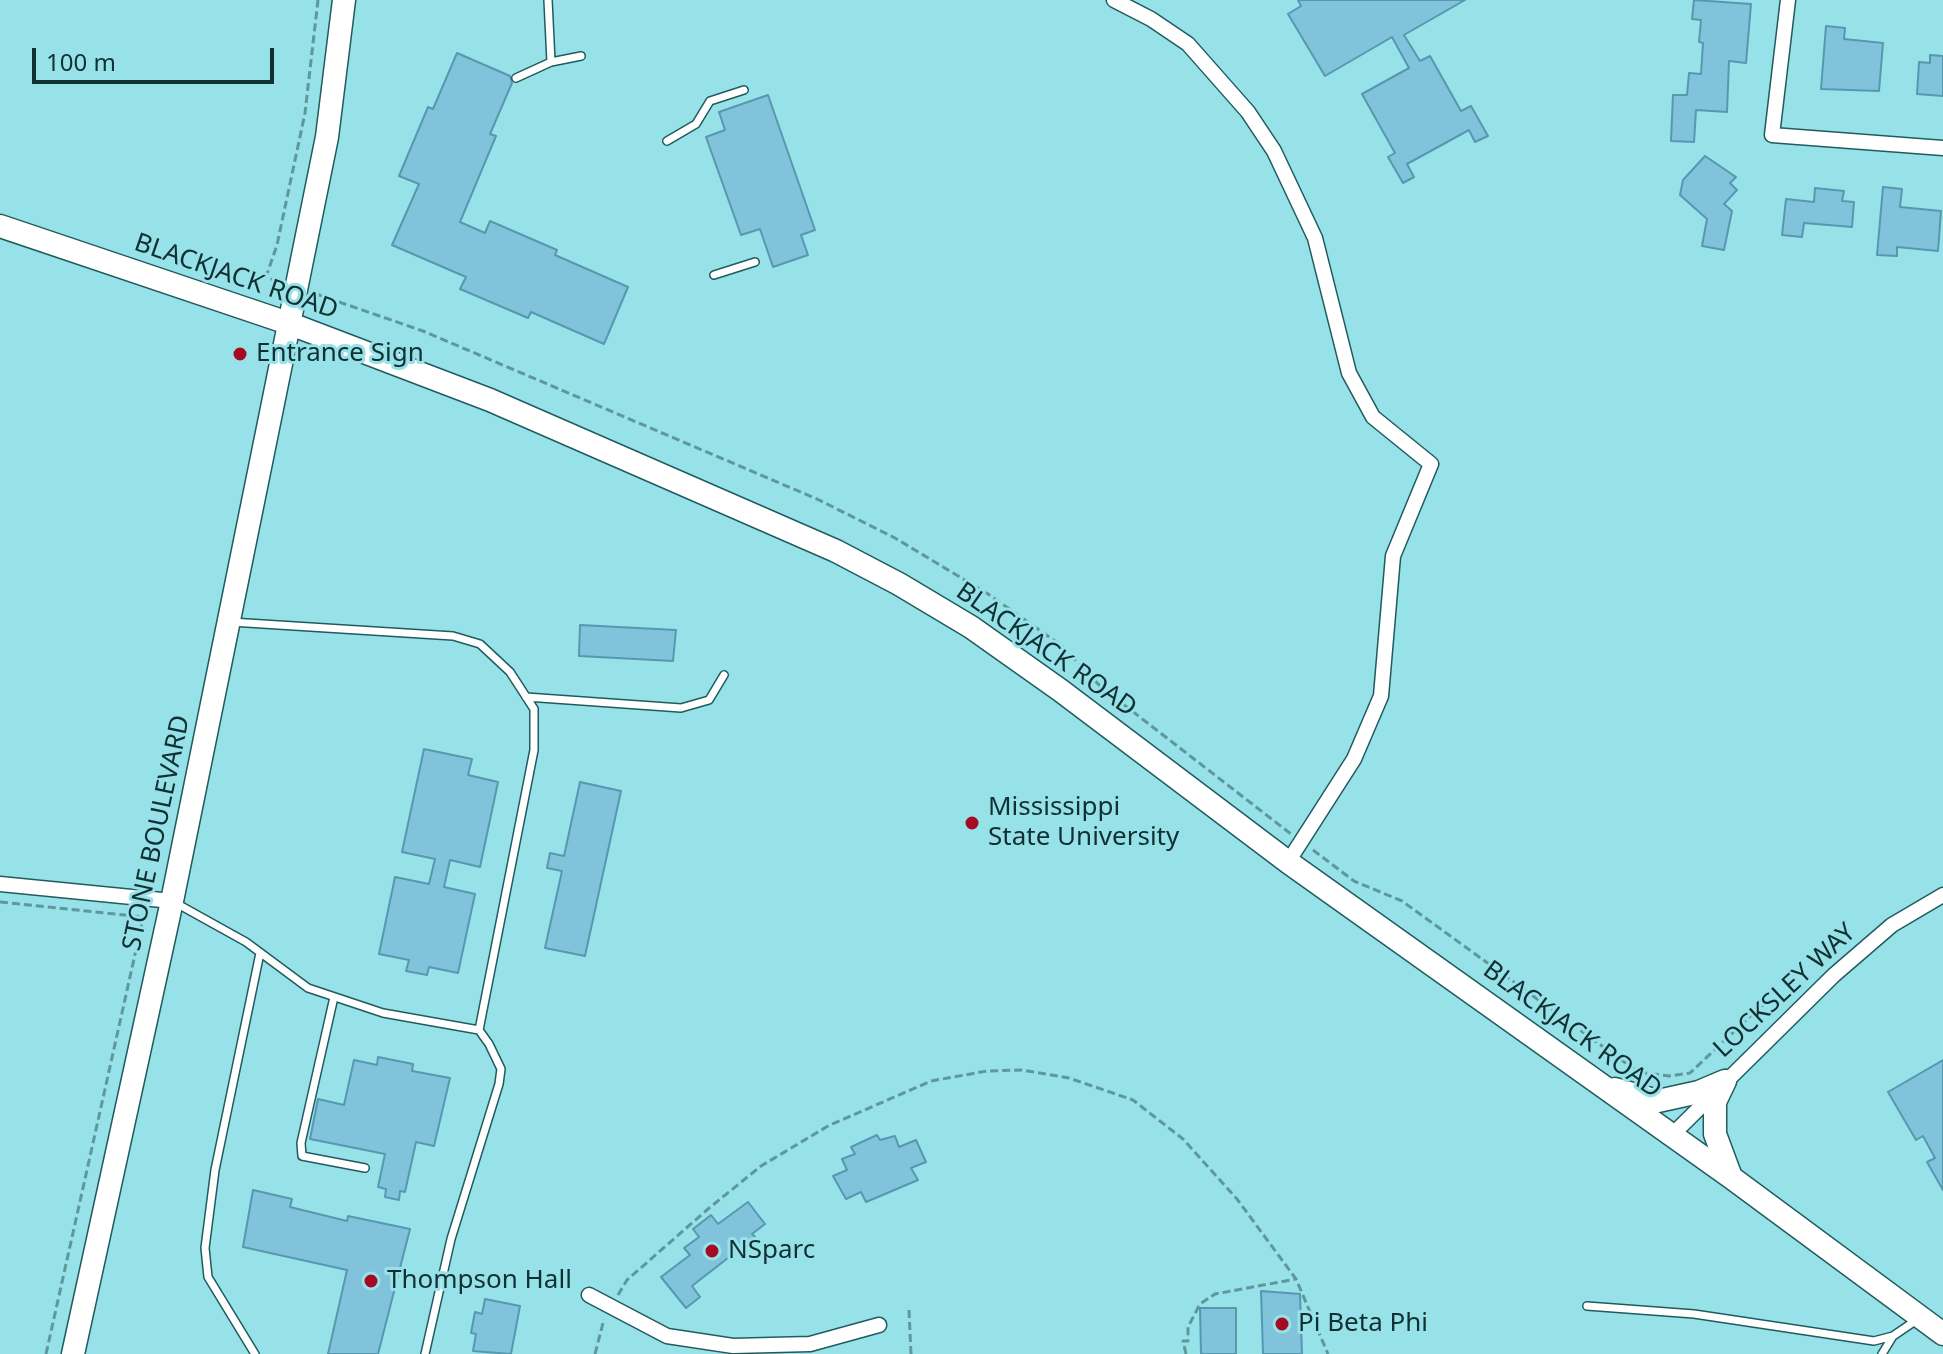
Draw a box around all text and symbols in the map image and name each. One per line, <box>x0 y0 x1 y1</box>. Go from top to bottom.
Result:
scale bar <box>36 32 278 82</box>
text: 100 m <box>46 45 116 78</box>
street label: BLACKJACK ROAD <box>130 228 342 326</box>
place label: Entrance Sign <box>256 338 424 370</box>
marker: Entrance Sign <box>231 345 249 363</box>
street label: BLACKJACK ROAD <box>950 576 1142 724</box>
street label: STONE BOULEVARD <box>117 712 197 954</box>
place label: Mississippi State University <box>988 792 1179 854</box>
marker: Mississippi State University <box>963 814 981 832</box>
street label: LOCKSLEY WAY <box>1708 917 1862 1065</box>
street label: BLACKJACK ROAD <box>1477 955 1667 1105</box>
place label: NSparc <box>728 1235 815 1267</box>
marker: NSparc <box>703 1242 721 1260</box>
place label: Thompson Hall <box>387 1265 572 1297</box>
marker: Thompson Hall <box>362 1272 380 1290</box>
place label: Pi Beta Phi <box>1298 1308 1428 1340</box>
marker: Pi Beta Phi <box>1273 1315 1291 1333</box>

